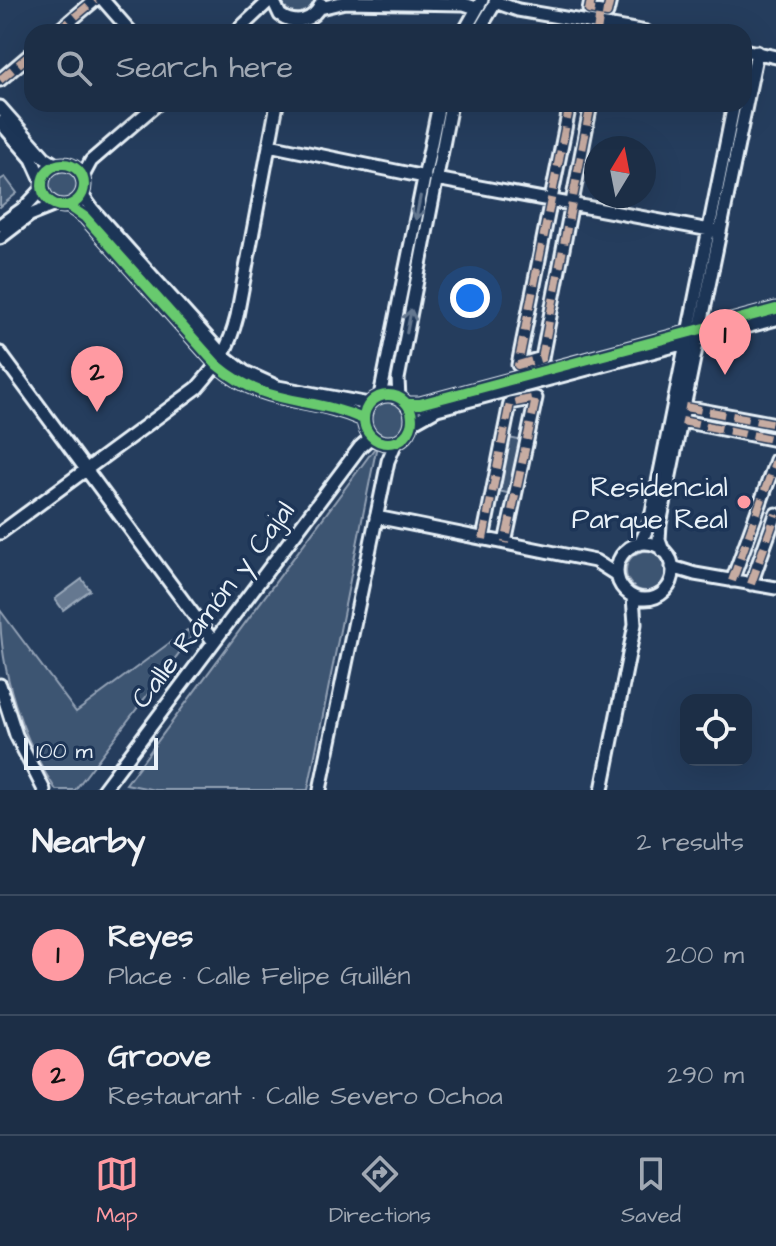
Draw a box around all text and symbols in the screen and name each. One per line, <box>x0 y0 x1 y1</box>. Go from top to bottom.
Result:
search box <box>24 24 752 112</box>
icon: search <box>52 46 96 90</box>
text: Search here <box>116 47 293 89</box>
north arrow <box>584 136 656 208</box>
one-way arrow <box>410 195 425 220</box>
your location <box>450 278 490 318</box>
one-way arrow <box>402 309 417 335</box>
pin: 1 <box>699 309 751 375</box>
pin: 2 <box>71 346 123 412</box>
place label: Residencial Parque Real <box>572 468 728 539</box>
street label: Calle Ramón y Cajal <box>122 493 306 718</box>
marker: Residencial Parque Real <box>735 493 753 511</box>
map controls <box>680 694 752 766</box>
button: locate <box>680 694 752 766</box>
scale bar <box>24 734 158 770</box>
text: 100 m <box>36 736 93 767</box>
text: Nearby <box>32 818 146 866</box>
text: 2 results <box>636 824 744 860</box>
text: Reyes <box>108 916 193 958</box>
text: 1 <box>56 937 60 973</box>
text: 200 m <box>666 937 744 973</box>
text: Place · Calle Felipe Guillén <box>108 958 411 994</box>
text: Groove <box>108 1036 211 1078</box>
text: 2 <box>51 1057 65 1093</box>
text: 290 m <box>667 1057 744 1093</box>
text: Restaurant · Calle Severo Ochoa <box>108 1078 503 1114</box>
tab: Map <box>95 1152 139 1231</box>
tab: Directions <box>329 1152 431 1231</box>
tab: Saved <box>621 1152 681 1231</box>

